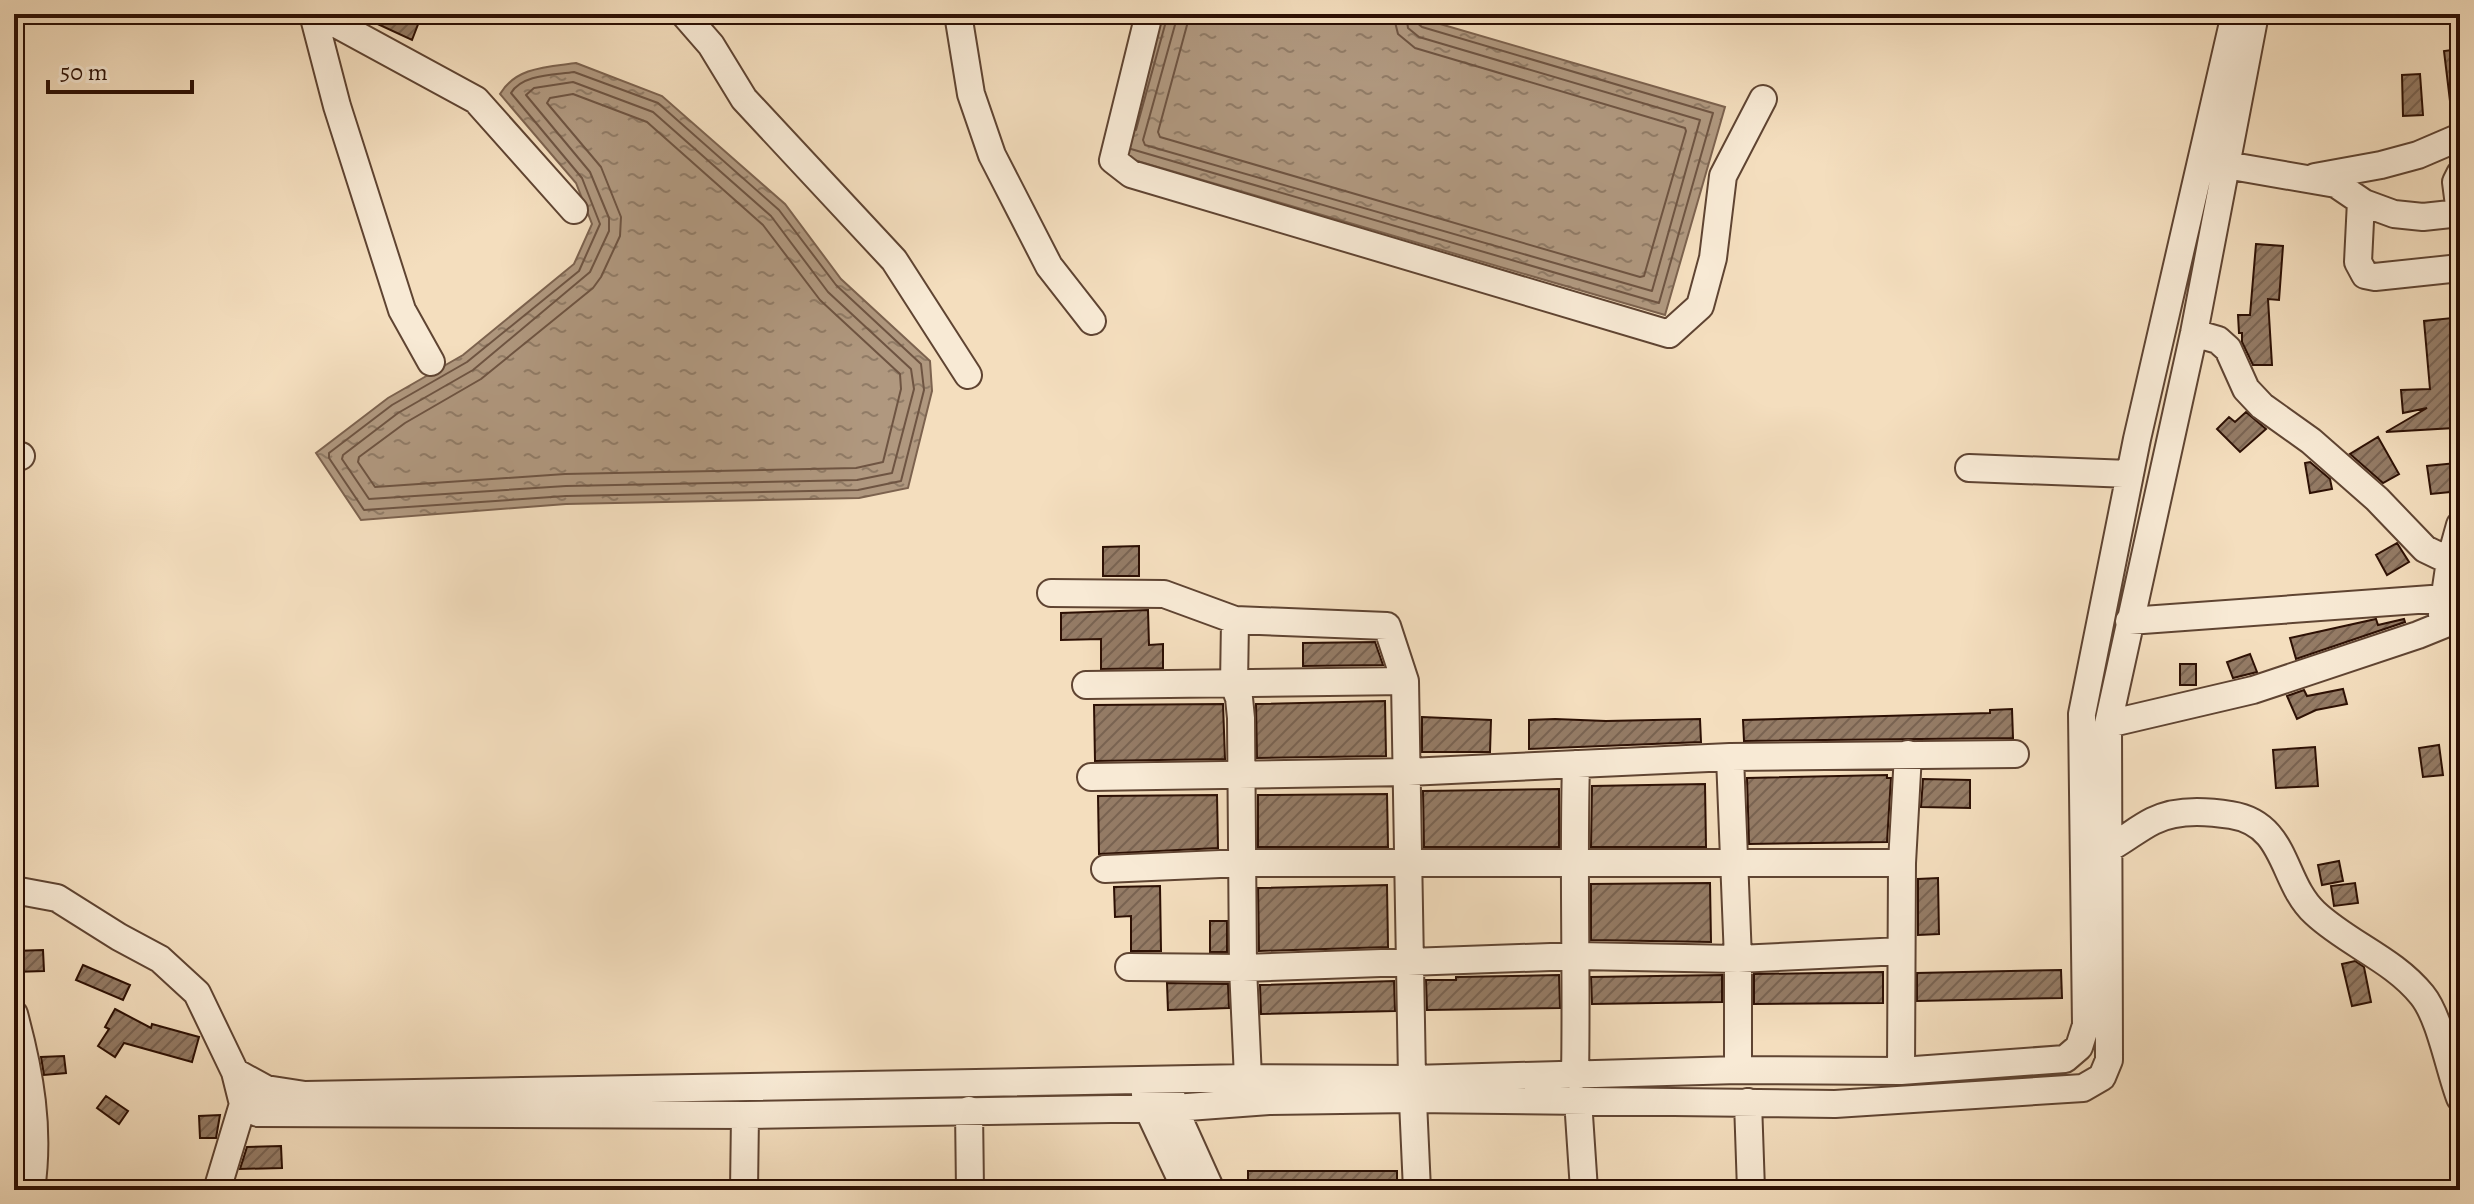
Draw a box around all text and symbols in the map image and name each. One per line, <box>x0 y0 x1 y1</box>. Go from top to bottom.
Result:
scale bar <box>48 44 192 94</box>
text: 50 m <box>60 56 108 88</box>

